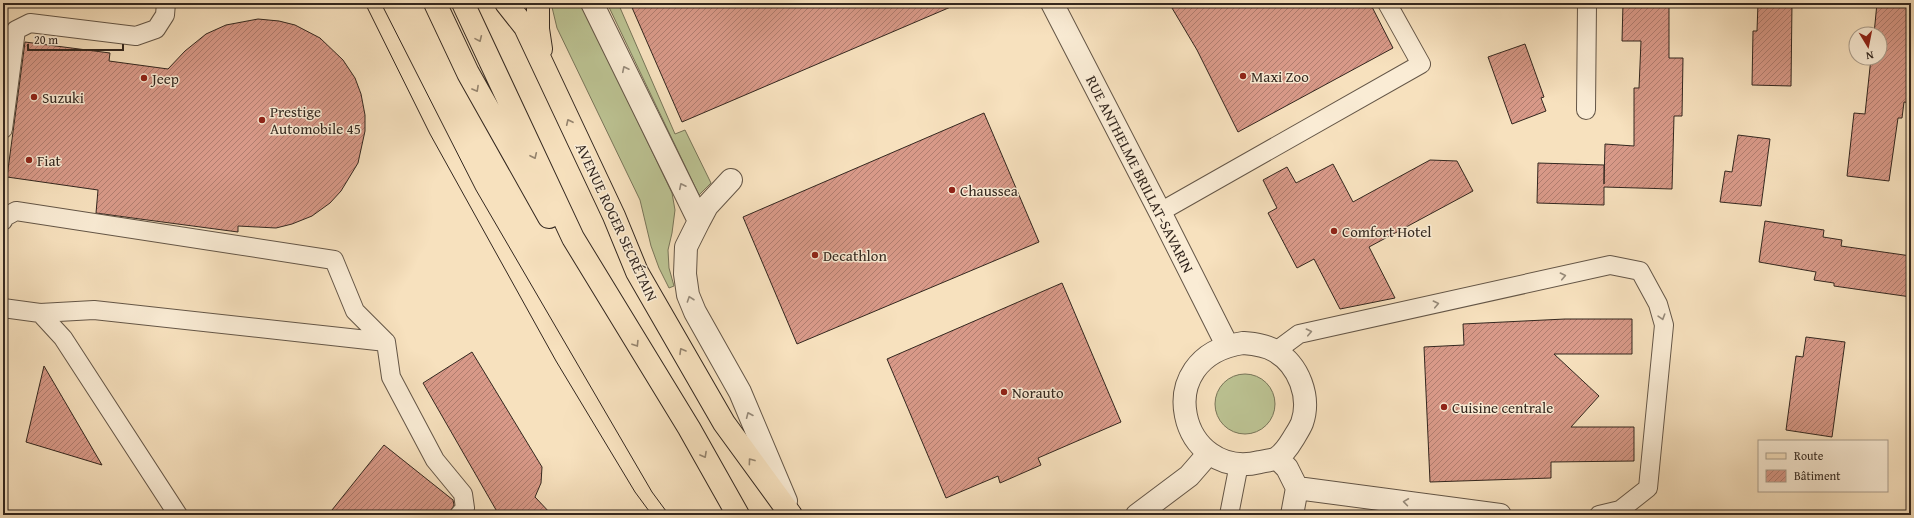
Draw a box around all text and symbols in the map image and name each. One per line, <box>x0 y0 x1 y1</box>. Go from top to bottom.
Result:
scale bar <box>28 26 123 52</box>
north arrow <box>1848 26 1888 66</box>
text: 20 m <box>34 31 58 48</box>
one-way arrow <box>474 34 482 42</box>
text: N <box>1864 47 1875 64</box>
one-way arrow <box>622 66 630 73</box>
place label: Maxi Zoo <box>1251 66 1309 87</box>
place label: Jeep <box>150 68 179 89</box>
marker: Maxi Zoo <box>1238 71 1248 81</box>
street label: RUE ANTHELME BRILLAT-SAVARIN <box>1081 72 1199 276</box>
marker: Jeep <box>139 73 149 83</box>
one-way arrow <box>471 84 479 92</box>
place label: Suzuki <box>42 87 84 108</box>
marker: Suzuki <box>29 92 39 102</box>
place label: Prestige Automobile 45 <box>270 101 361 139</box>
marker: Prestige Automobile 45 <box>257 115 267 125</box>
one-way arrow <box>566 118 574 126</box>
street label: AVENUE ROGER SECRÉTAIN <box>571 139 663 305</box>
place label: Fiat <box>37 150 62 171</box>
one-way arrow <box>529 152 537 160</box>
marker: Fiat <box>24 155 34 165</box>
place label: Chaussea <box>960 180 1018 201</box>
one-way arrow <box>679 183 686 190</box>
marker: Chaussea <box>947 185 957 195</box>
place label: Comfort Hotel <box>1342 221 1431 242</box>
marker: Comfort Hotel <box>1329 226 1339 236</box>
place label: Decathlon <box>823 245 887 266</box>
marker: Decathlon <box>810 250 820 260</box>
one-way arrow <box>1559 272 1566 281</box>
one-way arrow <box>687 296 695 303</box>
one-way arrow <box>1433 301 1439 309</box>
one-way arrow <box>1657 313 1665 320</box>
one-way arrow <box>1306 329 1312 337</box>
one-way arrow <box>632 340 639 347</box>
one-way arrow <box>680 348 687 355</box>
place label: Norauto <box>1012 382 1064 403</box>
marker: Norauto <box>999 387 1009 397</box>
place label: Cuisine centrale <box>1452 397 1553 418</box>
marker: Cuisine centrale <box>1439 402 1449 412</box>
one-way arrow <box>746 411 754 418</box>
legend <box>1758 440 1888 492</box>
text: Route <box>1794 447 1824 464</box>
one-way arrow <box>700 451 707 458</box>
one-way arrow <box>749 458 756 465</box>
text: Bâtiment <box>1794 467 1841 484</box>
one-way arrow <box>1403 498 1409 507</box>

